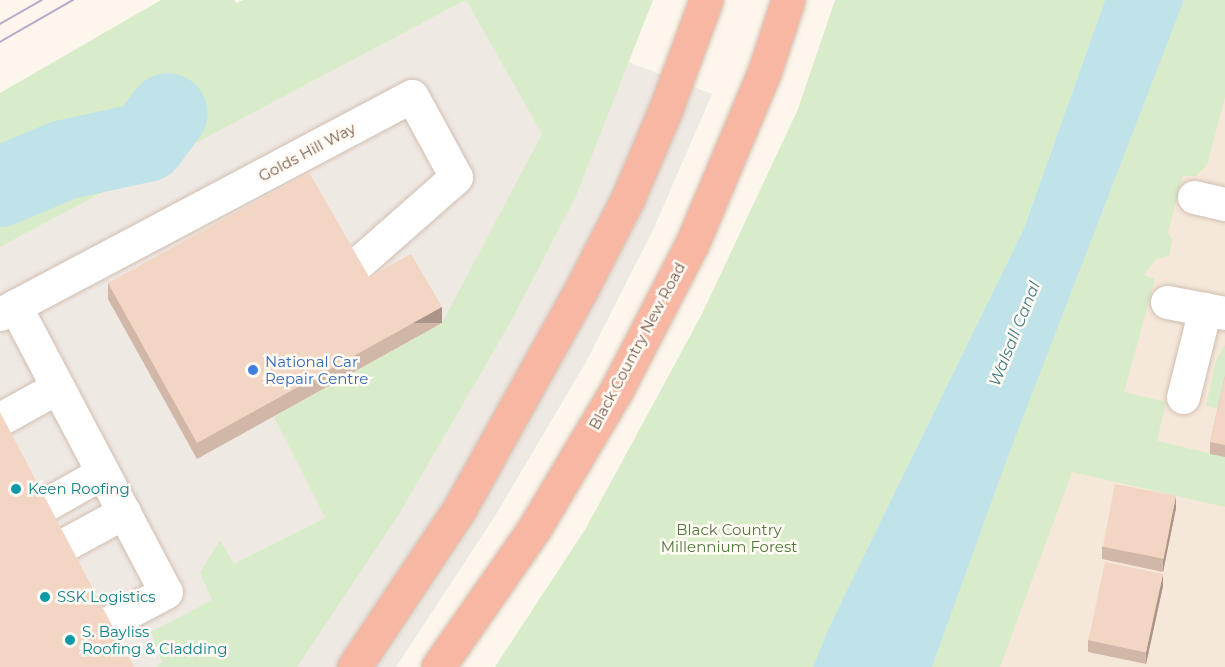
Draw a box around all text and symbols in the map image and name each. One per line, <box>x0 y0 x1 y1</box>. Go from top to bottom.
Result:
street label: Golds Hill Way <box>255 119 359 185</box>
street label: Black Country New Road <box>585 259 689 433</box>
water label: Walsall Canal <box>985 279 1045 389</box>
place label: National Car Repair Centre <box>265 352 368 387</box>
marker: National Car Repair Centre <box>246 363 260 377</box>
place label: Keen Roofing <box>28 480 130 498</box>
marker: Keen Roofing <box>9 482 23 496</box>
park label: Black Country Millennium Forest <box>661 520 797 555</box>
place label: SSK Logistics <box>57 588 156 606</box>
marker: SSK Logistics <box>38 590 52 604</box>
place label: S. Bayliss Roofing & Cladding <box>82 622 227 657</box>
marker: S. Bayliss Roofing & Cladding <box>63 633 77 647</box>

